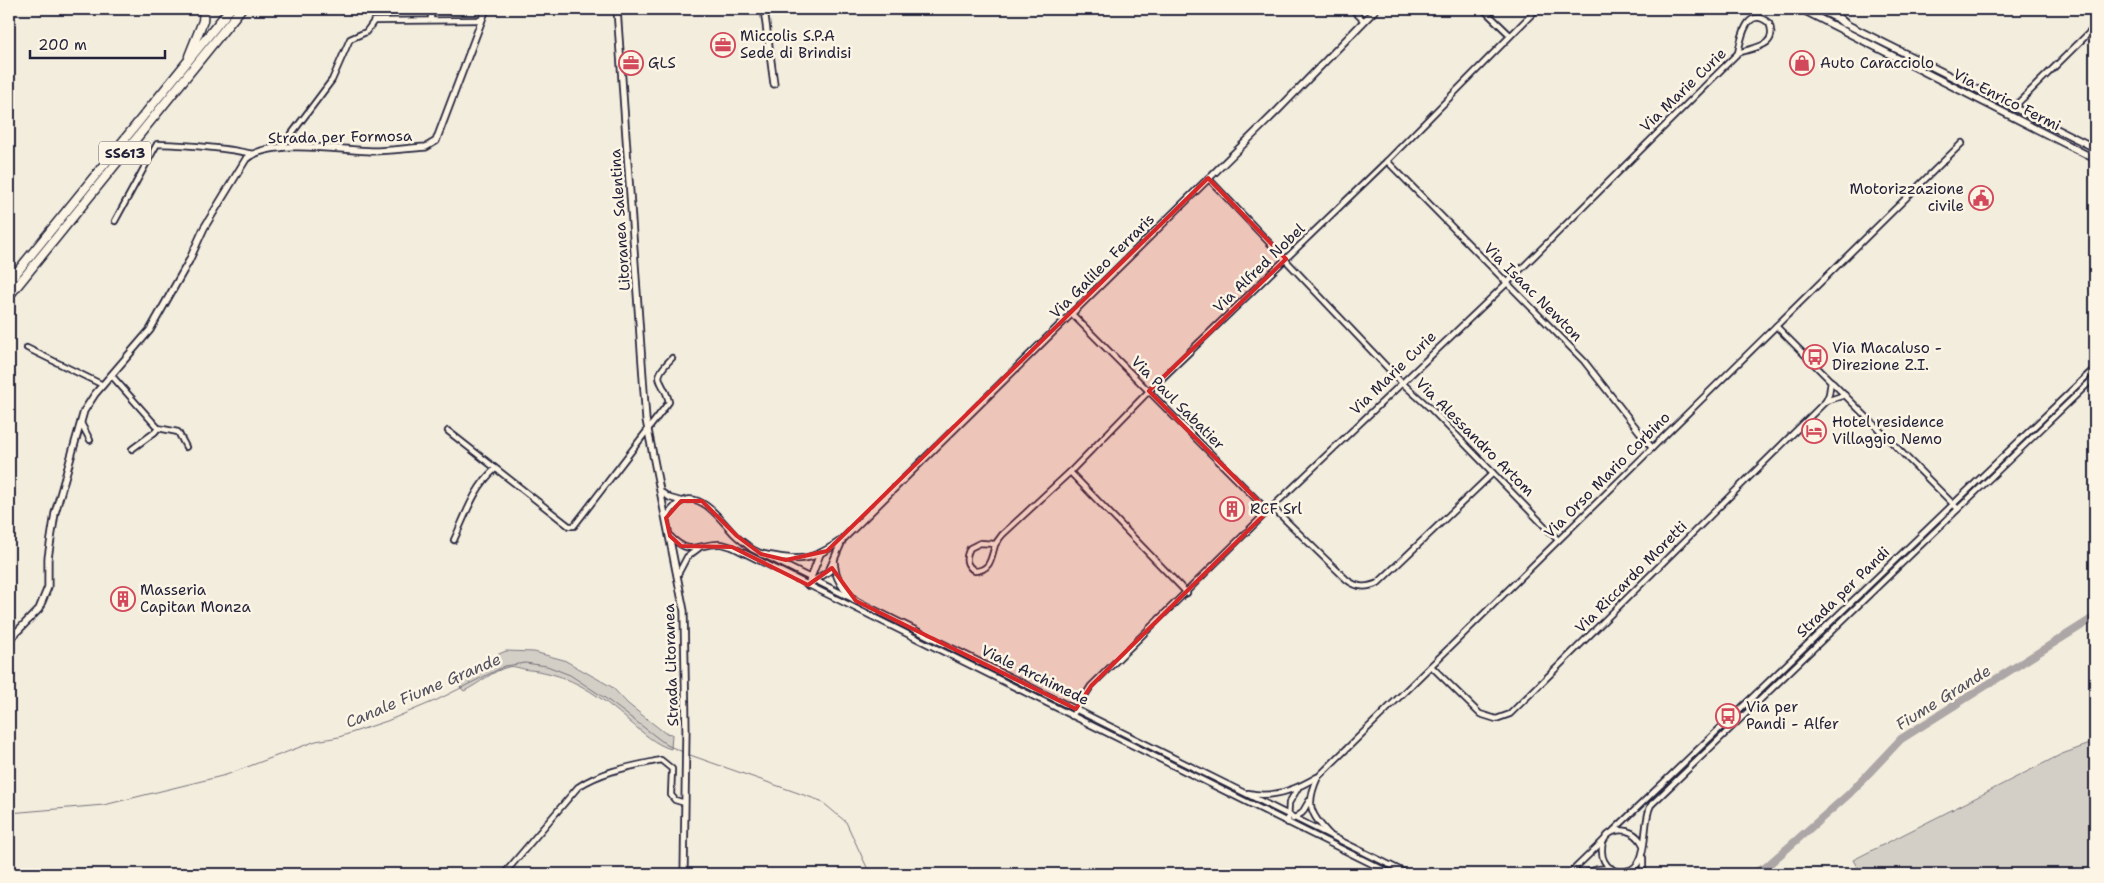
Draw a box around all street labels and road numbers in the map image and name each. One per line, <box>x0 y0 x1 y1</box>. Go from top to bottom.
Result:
street label: Via Marie Curie <box>1636 44 1730 136</box>
street label: Via Enrico Fermi <box>1950 64 2064 136</box>
street label: Strada per Formosa <box>268 126 413 148</box>
road number: SS613 <box>99 142 151 164</box>
street label: Litoranea Salentina <box>605 148 635 292</box>
street label: Via Galileo Ferraris <box>1045 209 1159 323</box>
street label: Via Alfred Nobel <box>1209 219 1310 317</box>
street label: Via Isaac Newton <box>1479 238 1587 346</box>
street label: Via Marie Curie <box>1346 327 1440 419</box>
street label: Via Paul Sabatier <box>1127 352 1229 454</box>
street label: Via Alessandro Artom <box>1411 373 1539 501</box>
street label: Via Orso Mario Corbino <box>1540 408 1674 542</box>
street label: Via Riccardo Moretti <box>1571 517 1691 637</box>
street label: Strada per Pandi <box>1792 542 1894 642</box>
street label: Strada Litoranea <box>659 603 683 727</box>
street label: Viale Archimede <box>978 640 1092 710</box>

